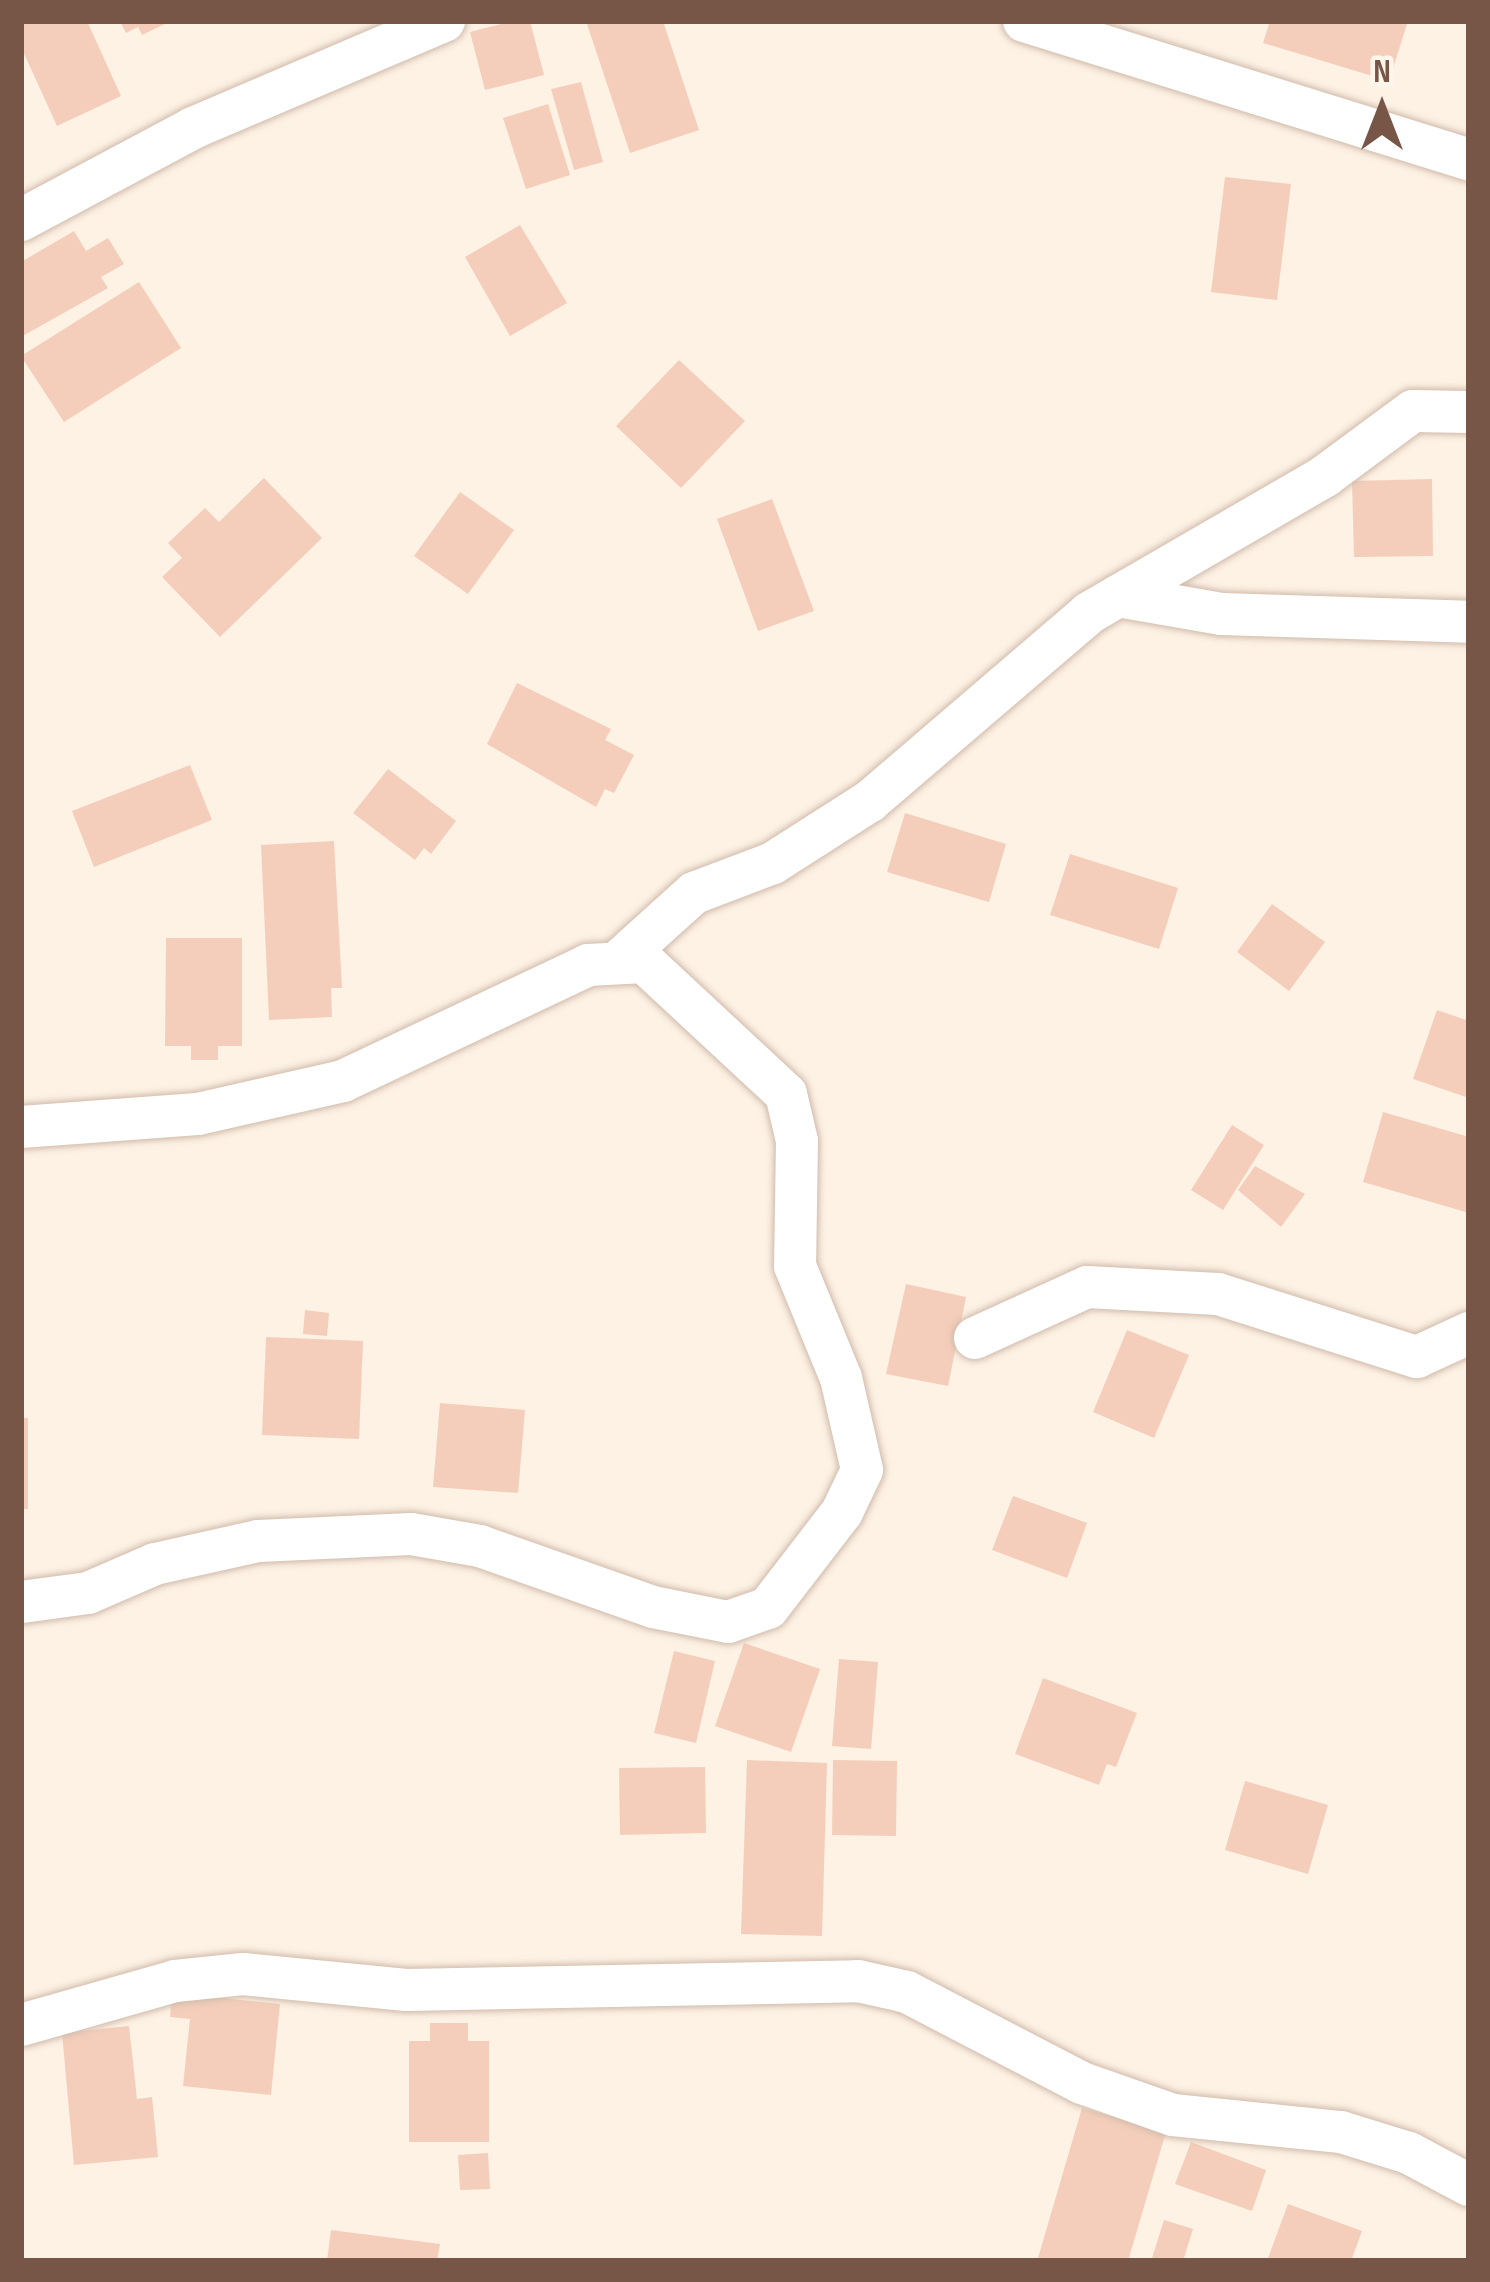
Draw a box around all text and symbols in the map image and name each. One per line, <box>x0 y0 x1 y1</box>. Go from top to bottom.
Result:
north arrow <box>1322 48 1442 168</box>
text: N <box>1373 52 1391 92</box>

